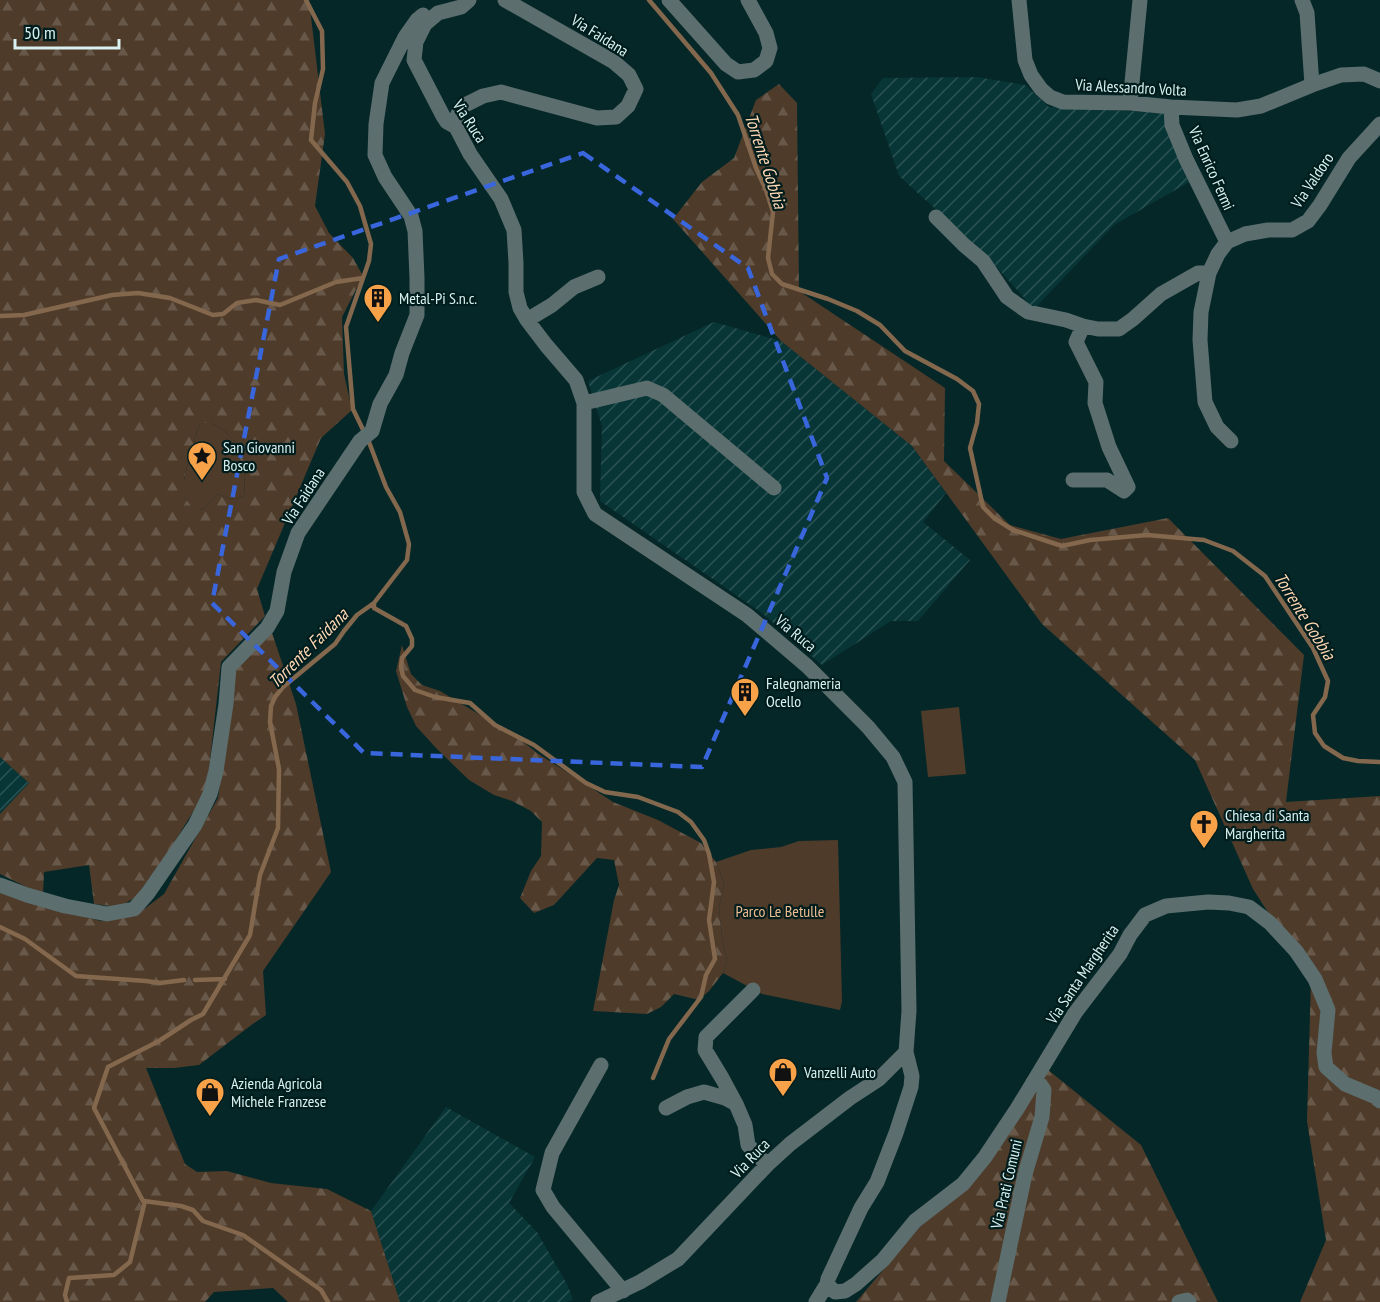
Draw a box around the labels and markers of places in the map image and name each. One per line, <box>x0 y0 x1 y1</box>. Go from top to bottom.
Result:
building icon: Metal-Pi S.n.c. <box>362 282 394 324</box>
place label: Metal-Pi S.n.c. <box>399 288 477 308</box>
place label: San Giovanni Bosco <box>223 437 295 475</box>
place icon: San Giovanni Bosco <box>186 440 218 482</box>
place label: Falegnameria Ocello <box>766 673 841 711</box>
building icon: Falegnameria Ocello <box>729 676 761 718</box>
place label: Chiesa di Santa Margherita <box>1225 805 1310 843</box>
church icon: Chiesa di Santa Margherita <box>1188 808 1220 850</box>
shop icon: Vanzelli Auto <box>767 1056 799 1098</box>
place label: Vanzelli Auto <box>803 1062 876 1082</box>
place label: Azienda Agricola Michele Franzese <box>231 1073 326 1111</box>
shop icon: Azienda Agricola Michele Franzese <box>194 1076 226 1118</box>

